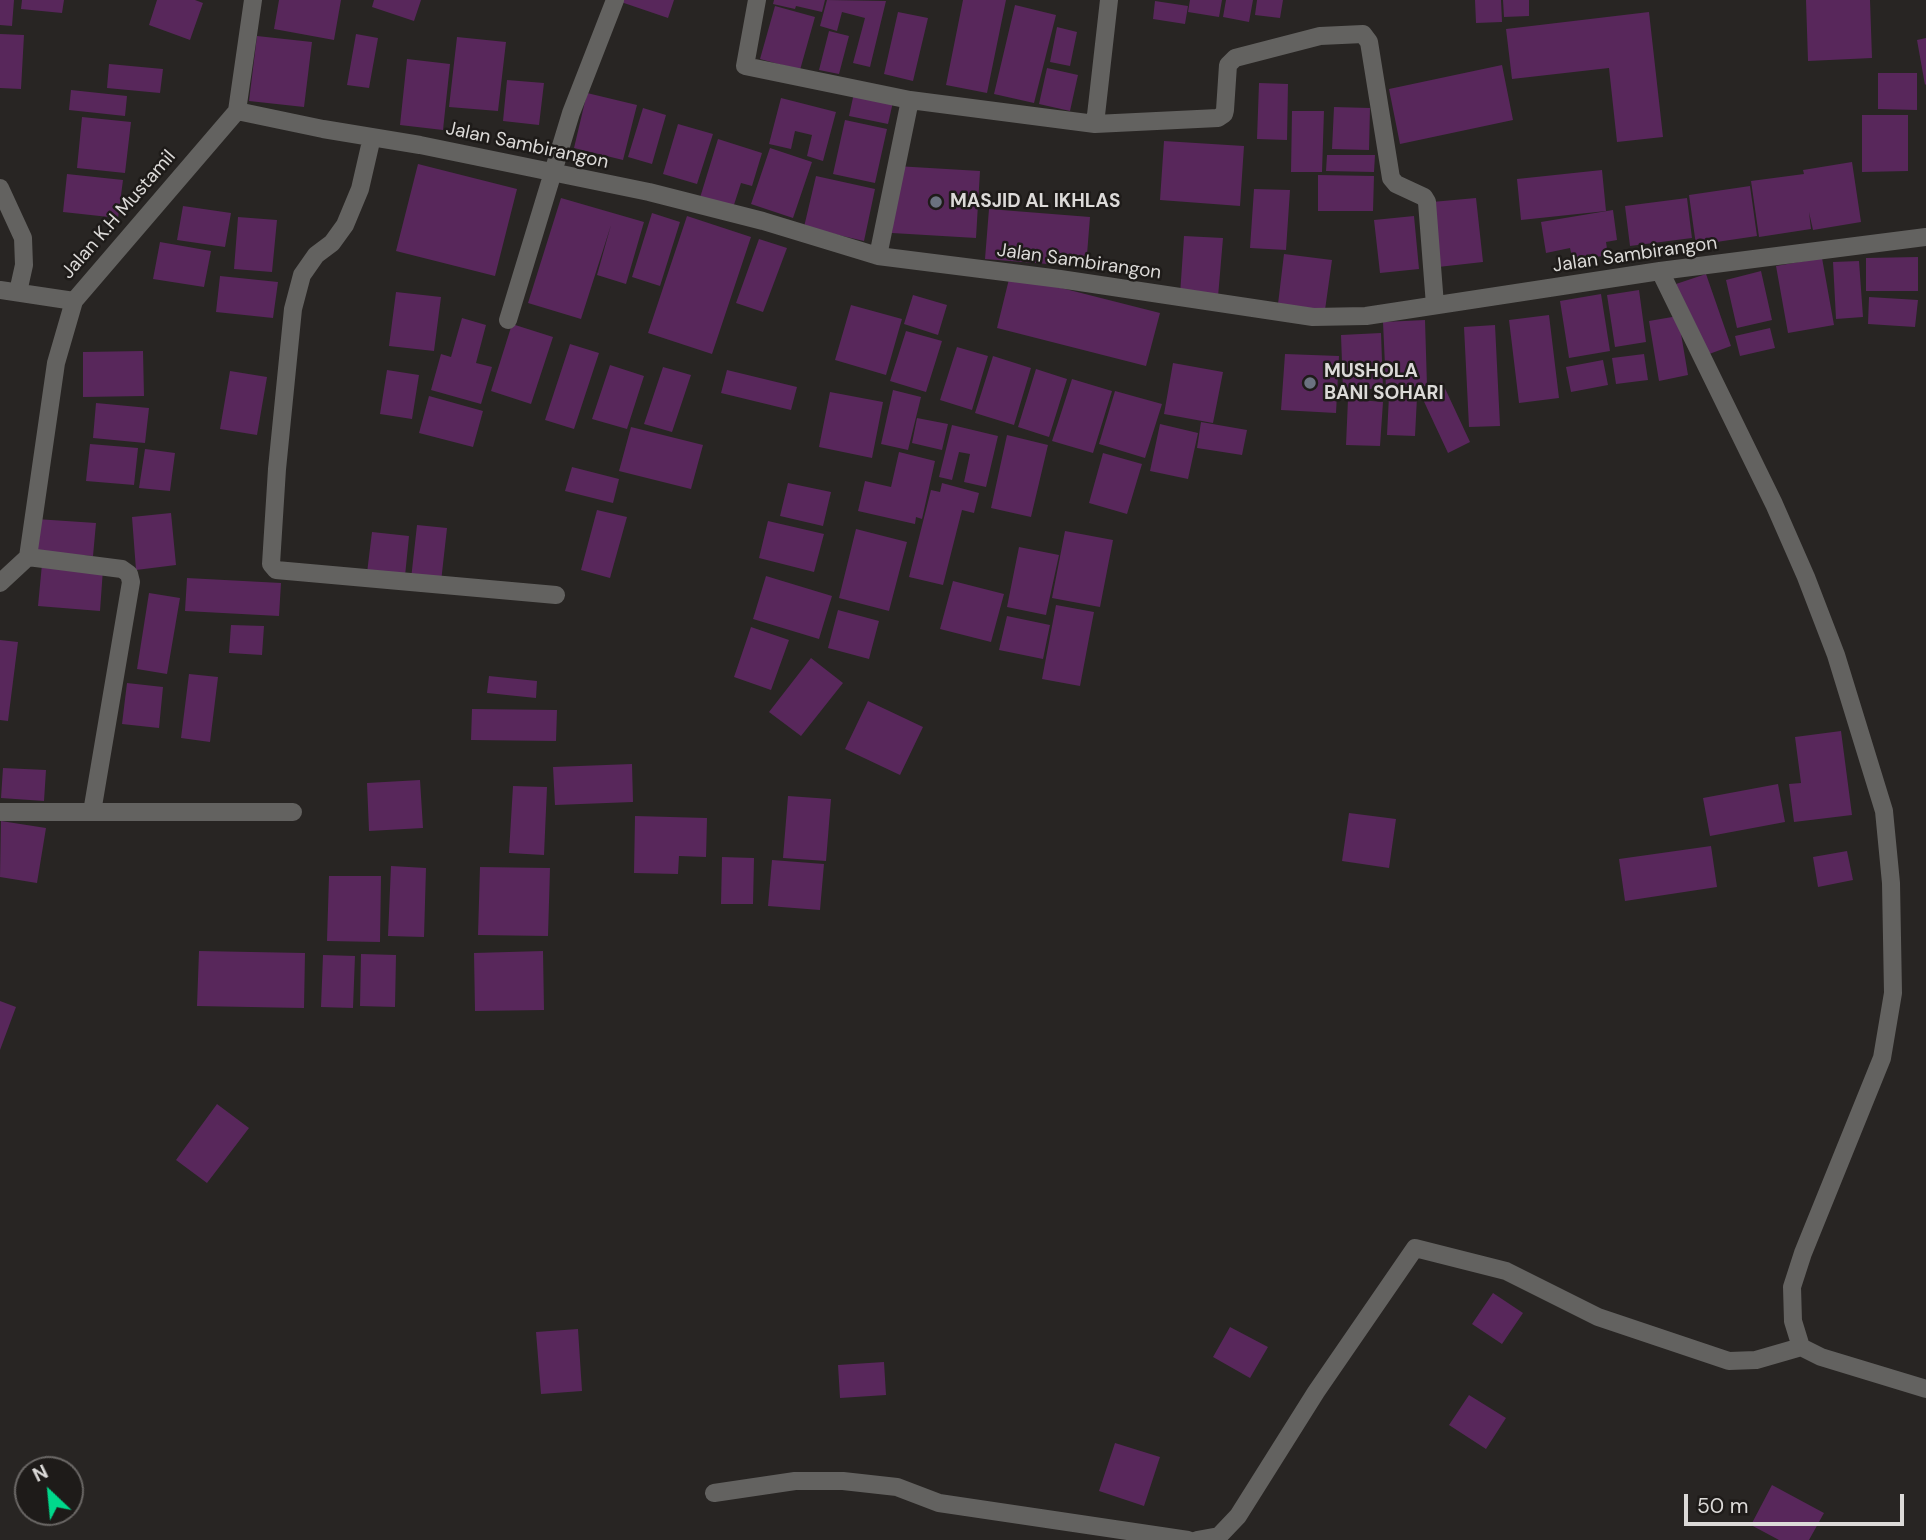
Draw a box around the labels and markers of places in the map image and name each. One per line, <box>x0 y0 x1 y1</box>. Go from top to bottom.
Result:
place label: MASJID AL IKHLAS <box>950 191 1120 213</box>
marker: MASJID AL IKHLAS <box>928 194 944 210</box>
place label: MUSHOLA BANI SOHARI <box>1324 361 1444 405</box>
marker: MUSHOLA BANI SOHARI <box>1302 375 1318 391</box>

